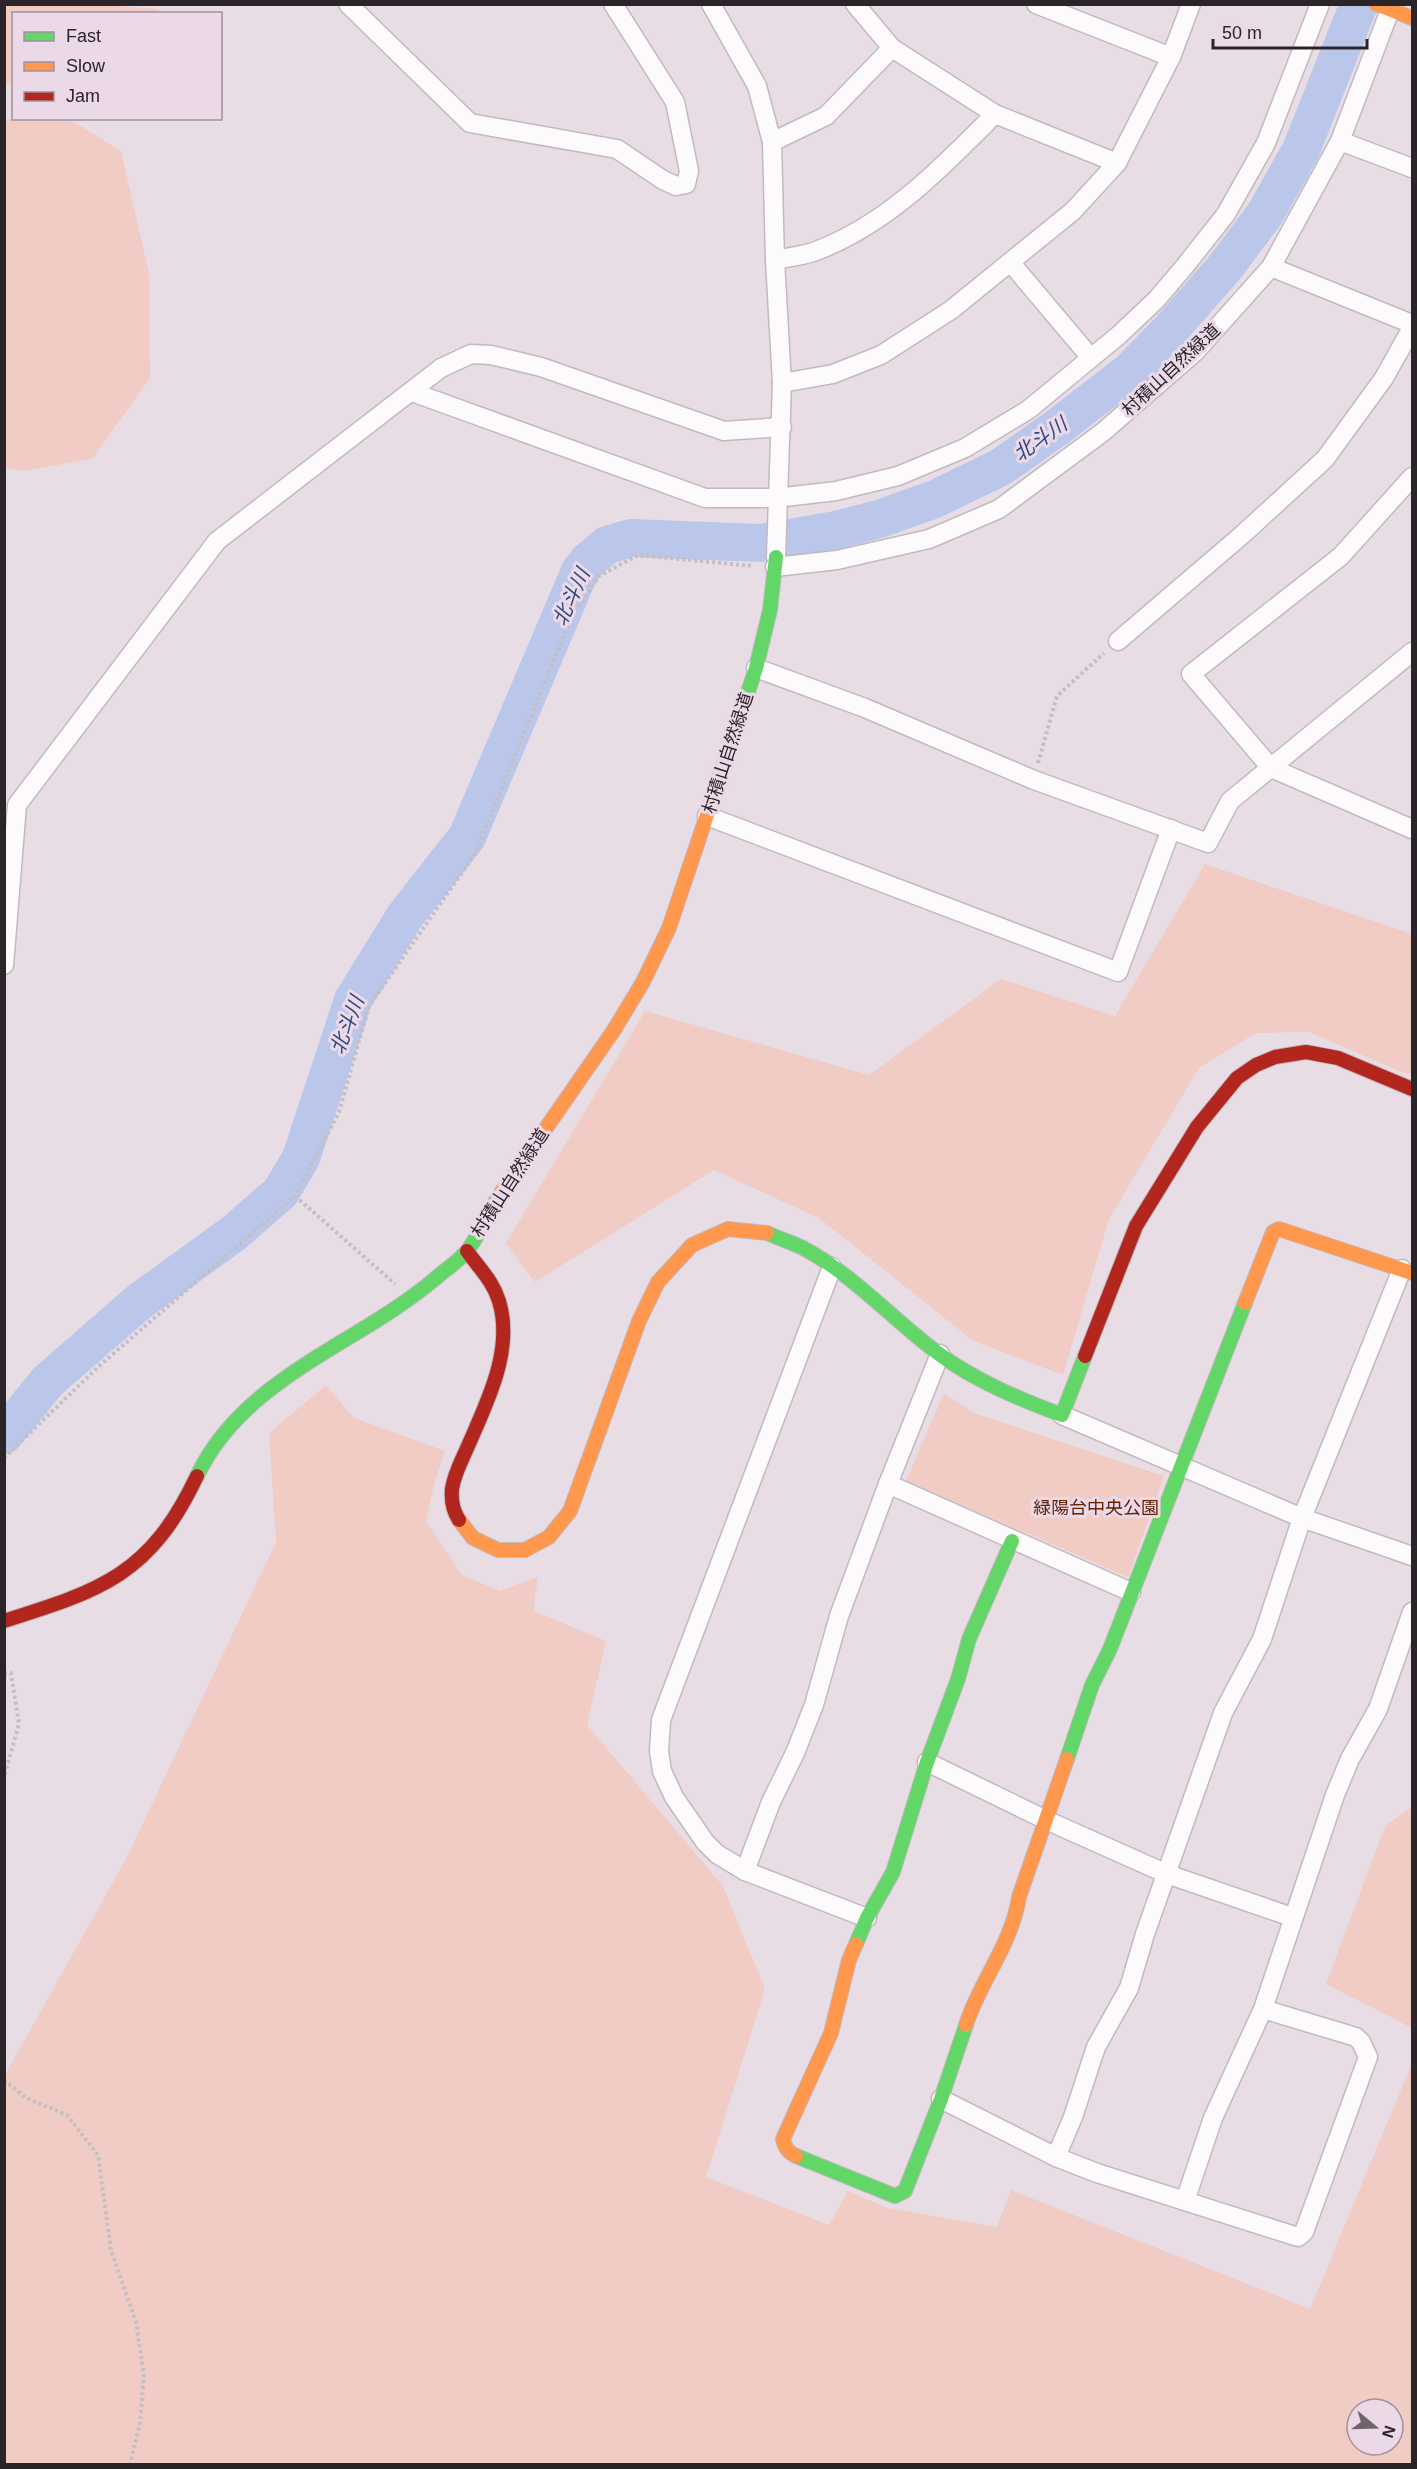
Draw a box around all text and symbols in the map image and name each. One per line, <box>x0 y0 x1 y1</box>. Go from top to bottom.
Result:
legend <box>12 12 222 120</box>
scale bar <box>1213 12 1368 50</box>
text: 50 m <box>1222 23 1262 43</box>
text: Fast <box>66 26 101 46</box>
text: Slow <box>66 56 106 76</box>
text: Jam <box>66 86 100 106</box>
street label: 村積山自然緑道 <box>1118 320 1224 420</box>
water label: 北斗川 <box>1009 412 1073 465</box>
water label: 北斗川 <box>548 563 594 629</box>
street label: 村積山自然緑道 <box>699 690 757 816</box>
water label: 北斗川 <box>326 991 369 1057</box>
street label: 村積山自然緑道 <box>467 1125 553 1241</box>
park label: 緑陽台中央公園 <box>1033 1498 1159 1518</box>
north arrow <box>1345 2397 1405 2457</box>
text: N <box>1379 2423 1399 2440</box>

